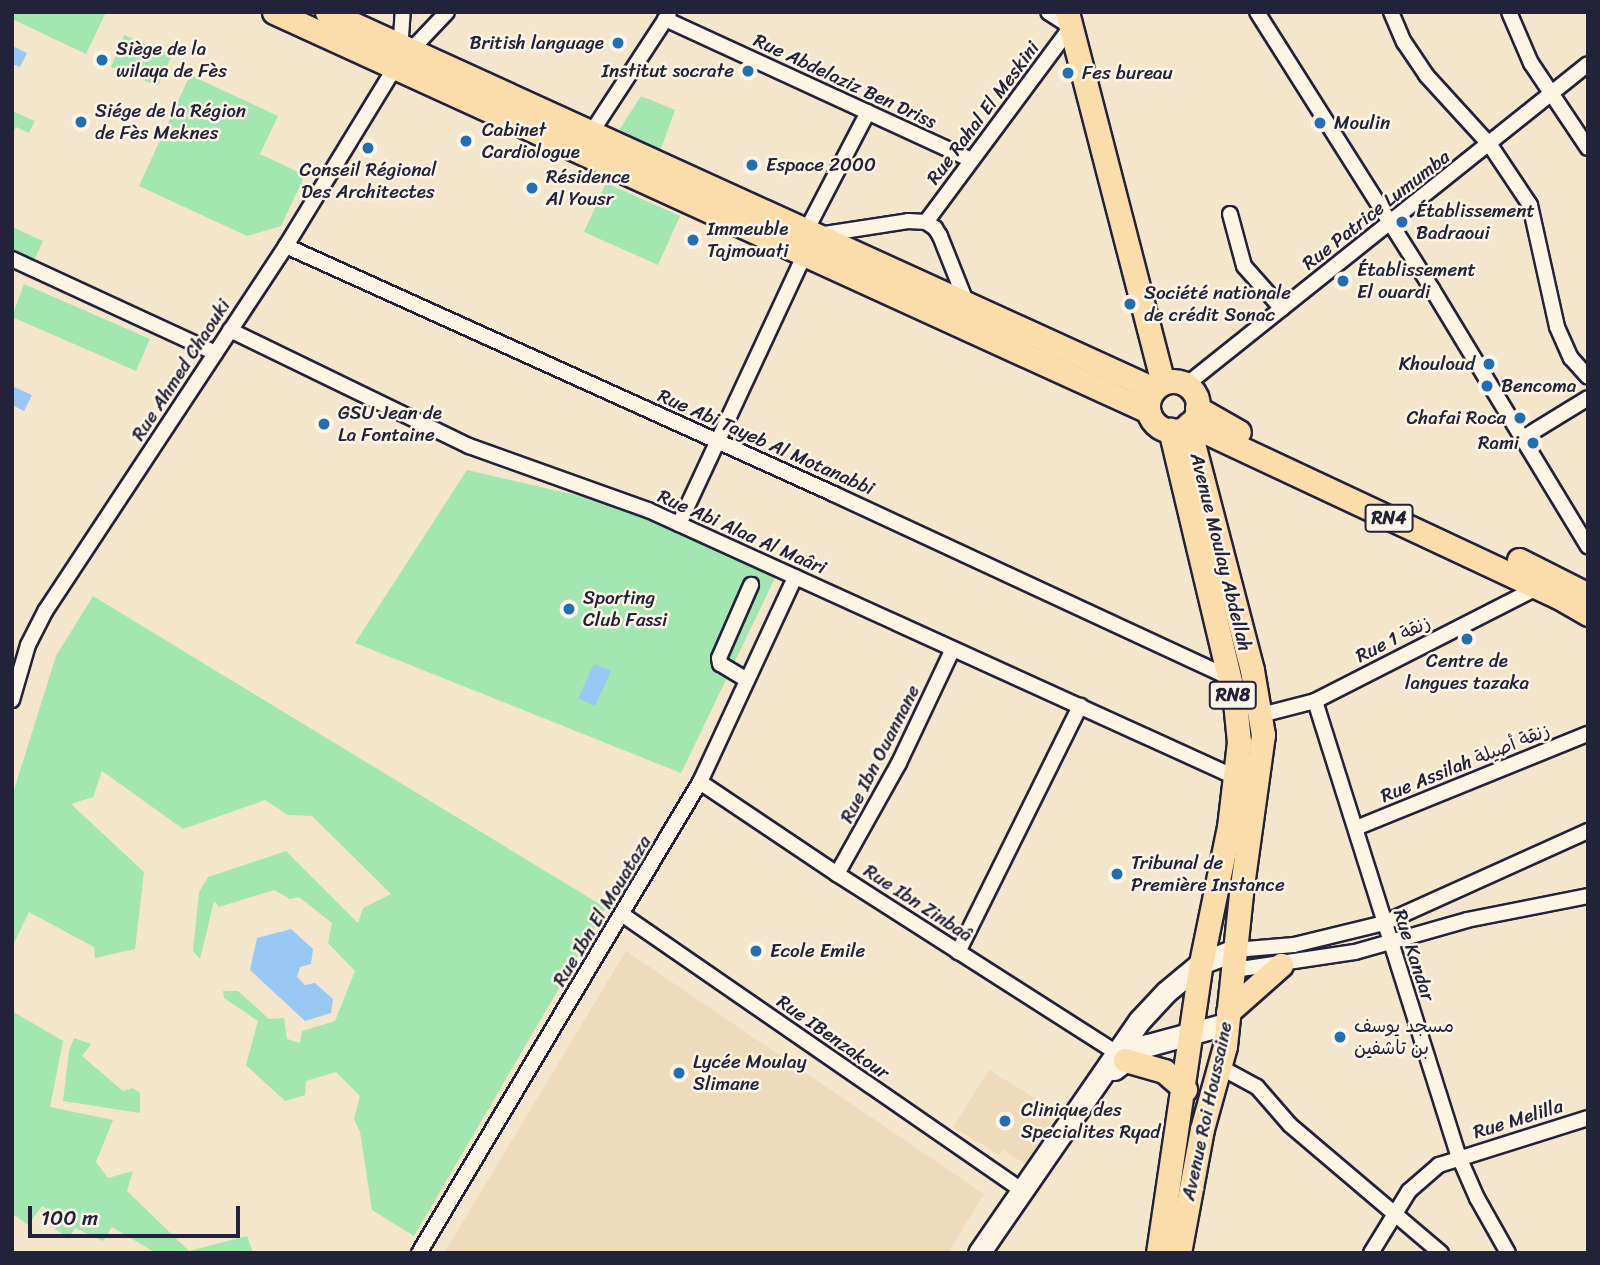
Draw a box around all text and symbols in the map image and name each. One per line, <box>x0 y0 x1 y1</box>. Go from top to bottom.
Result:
street label: Rue Abdelaziz Ben Driss <box>749 28 941 134</box>
place label: British language <box>469 32 604 54</box>
marker: British language <box>610 35 626 51</box>
street label: Rue Rahal El Meskini <box>922 37 1044 189</box>
place label: Siège de la wilaya de Fès <box>116 38 227 82</box>
marker: Siège de la wilaya de Fès <box>94 52 110 68</box>
place label: Institut socrate <box>600 60 734 82</box>
place label: Fes bureau <box>1082 62 1174 84</box>
marker: Institut socrate <box>740 63 756 79</box>
marker: Fes bureau <box>1060 65 1076 81</box>
place label: Siége de la Région de Fès Meknes <box>95 100 247 144</box>
place label: Moulin <box>1334 112 1390 134</box>
marker: Siége de la Région de Fès Meknes <box>73 114 89 130</box>
marker: Moulin <box>1312 115 1328 131</box>
place label: Cabinet Cardiologue <box>482 119 580 163</box>
marker: Cabinet Cardiologue <box>456 131 476 151</box>
marker: Conseil Régional Des Architectes <box>360 140 376 156</box>
street label: Rue Patrice Lumumba <box>1298 145 1454 275</box>
place label: Espace 2000 <box>766 154 876 176</box>
marker: Espace 2000 <box>744 157 760 173</box>
place label: Conseil Régional Des Architectes <box>300 159 436 203</box>
place label: Résidence Al Yousr <box>546 166 630 210</box>
marker: Résidence Al Yousr <box>524 180 540 196</box>
place label: Établissement Badraoui <box>1416 200 1535 244</box>
marker: Établissement Badraoui <box>1394 214 1410 230</box>
place label: Immeuble Tajmouati <box>707 218 788 262</box>
marker: Immeuble Tajmouati <box>685 232 701 248</box>
place label: Établissement El ouardi <box>1357 259 1476 303</box>
marker: Établissement El ouardi <box>1335 273 1351 289</box>
place label: Société nationale de crédit Sonac <box>1144 282 1291 326</box>
street label: Rue Ahmed Chaouki <box>127 295 235 445</box>
marker: Société nationale de crédit Sonac <box>1122 296 1138 312</box>
place label: Khouloud <box>1399 353 1475 375</box>
marker: Khouloud <box>1481 356 1497 372</box>
place label: Bencoma <box>1501 375 1576 397</box>
marker: Bencoma <box>1479 378 1495 394</box>
street label: Rue Abi Tayeb Al Motanabbi <box>654 384 878 500</box>
place label: GSU Jean de La Fontaine <box>338 402 442 446</box>
place label: Chafai Roca <box>1406 407 1506 429</box>
marker: Chafai Roca <box>1512 410 1528 426</box>
marker: GSU Jean de La Fontaine <box>316 416 332 432</box>
place label: Rami <box>1478 432 1519 454</box>
marker: Rami <box>1525 435 1541 451</box>
street label: Avenue Moulay Abdellah <box>1185 450 1257 654</box>
street label: Rue Abi Alaa Al Maâri <box>654 485 830 579</box>
road number: RN4 <box>1364 504 1414 532</box>
place label: Sporting Club Fassi <box>583 587 668 631</box>
marker: Sporting Club Fassi <box>561 601 577 617</box>
street label: Rue 1 زنقة <box>1352 611 1434 667</box>
marker: Centre de langues tazaka <box>1459 631 1475 647</box>
place label: Centre de langues tazaka <box>1405 650 1529 694</box>
road number: RN8 <box>1208 680 1258 710</box>
street label: Rue Ibn Ouannane <box>835 681 925 827</box>
street label: Rue Assilah زنقة أصيلة <box>1377 719 1553 807</box>
street label: Rue Ibn El Mouataza <box>548 832 656 990</box>
place label: Tribunal de Première Instance <box>1131 852 1285 896</box>
street label: Rue Ibn Zinbaâ <box>860 860 976 946</box>
marker: Tribunal de Première Instance <box>1109 866 1125 882</box>
street label: Rue Kandar <box>1388 906 1440 1004</box>
place label: Ecole Emile <box>770 940 865 962</box>
marker: Ecole Emile <box>748 943 764 959</box>
street label: Rue IBenzakour <box>772 990 894 1084</box>
place label: مسجد يوسف بن تاشفين <box>1354 1015 1454 1059</box>
street label: Avenue Roi Houssaine <box>1177 1019 1237 1203</box>
marker: مسجد يوسف بن تاشفين <box>1332 1029 1348 1045</box>
place label: Lycée Moulay Slimane <box>693 1051 806 1095</box>
marker: Lycée Moulay Slimane <box>671 1065 687 1081</box>
street label: Rue Melilla <box>1470 1095 1566 1143</box>
place label: Clinique des Specialites Ryad <box>1021 1099 1160 1143</box>
marker: Clinique des Specialites Ryad <box>995 1111 1015 1131</box>
scale bar <box>32 1192 243 1236</box>
text: 100 m <box>41 1199 98 1237</box>

